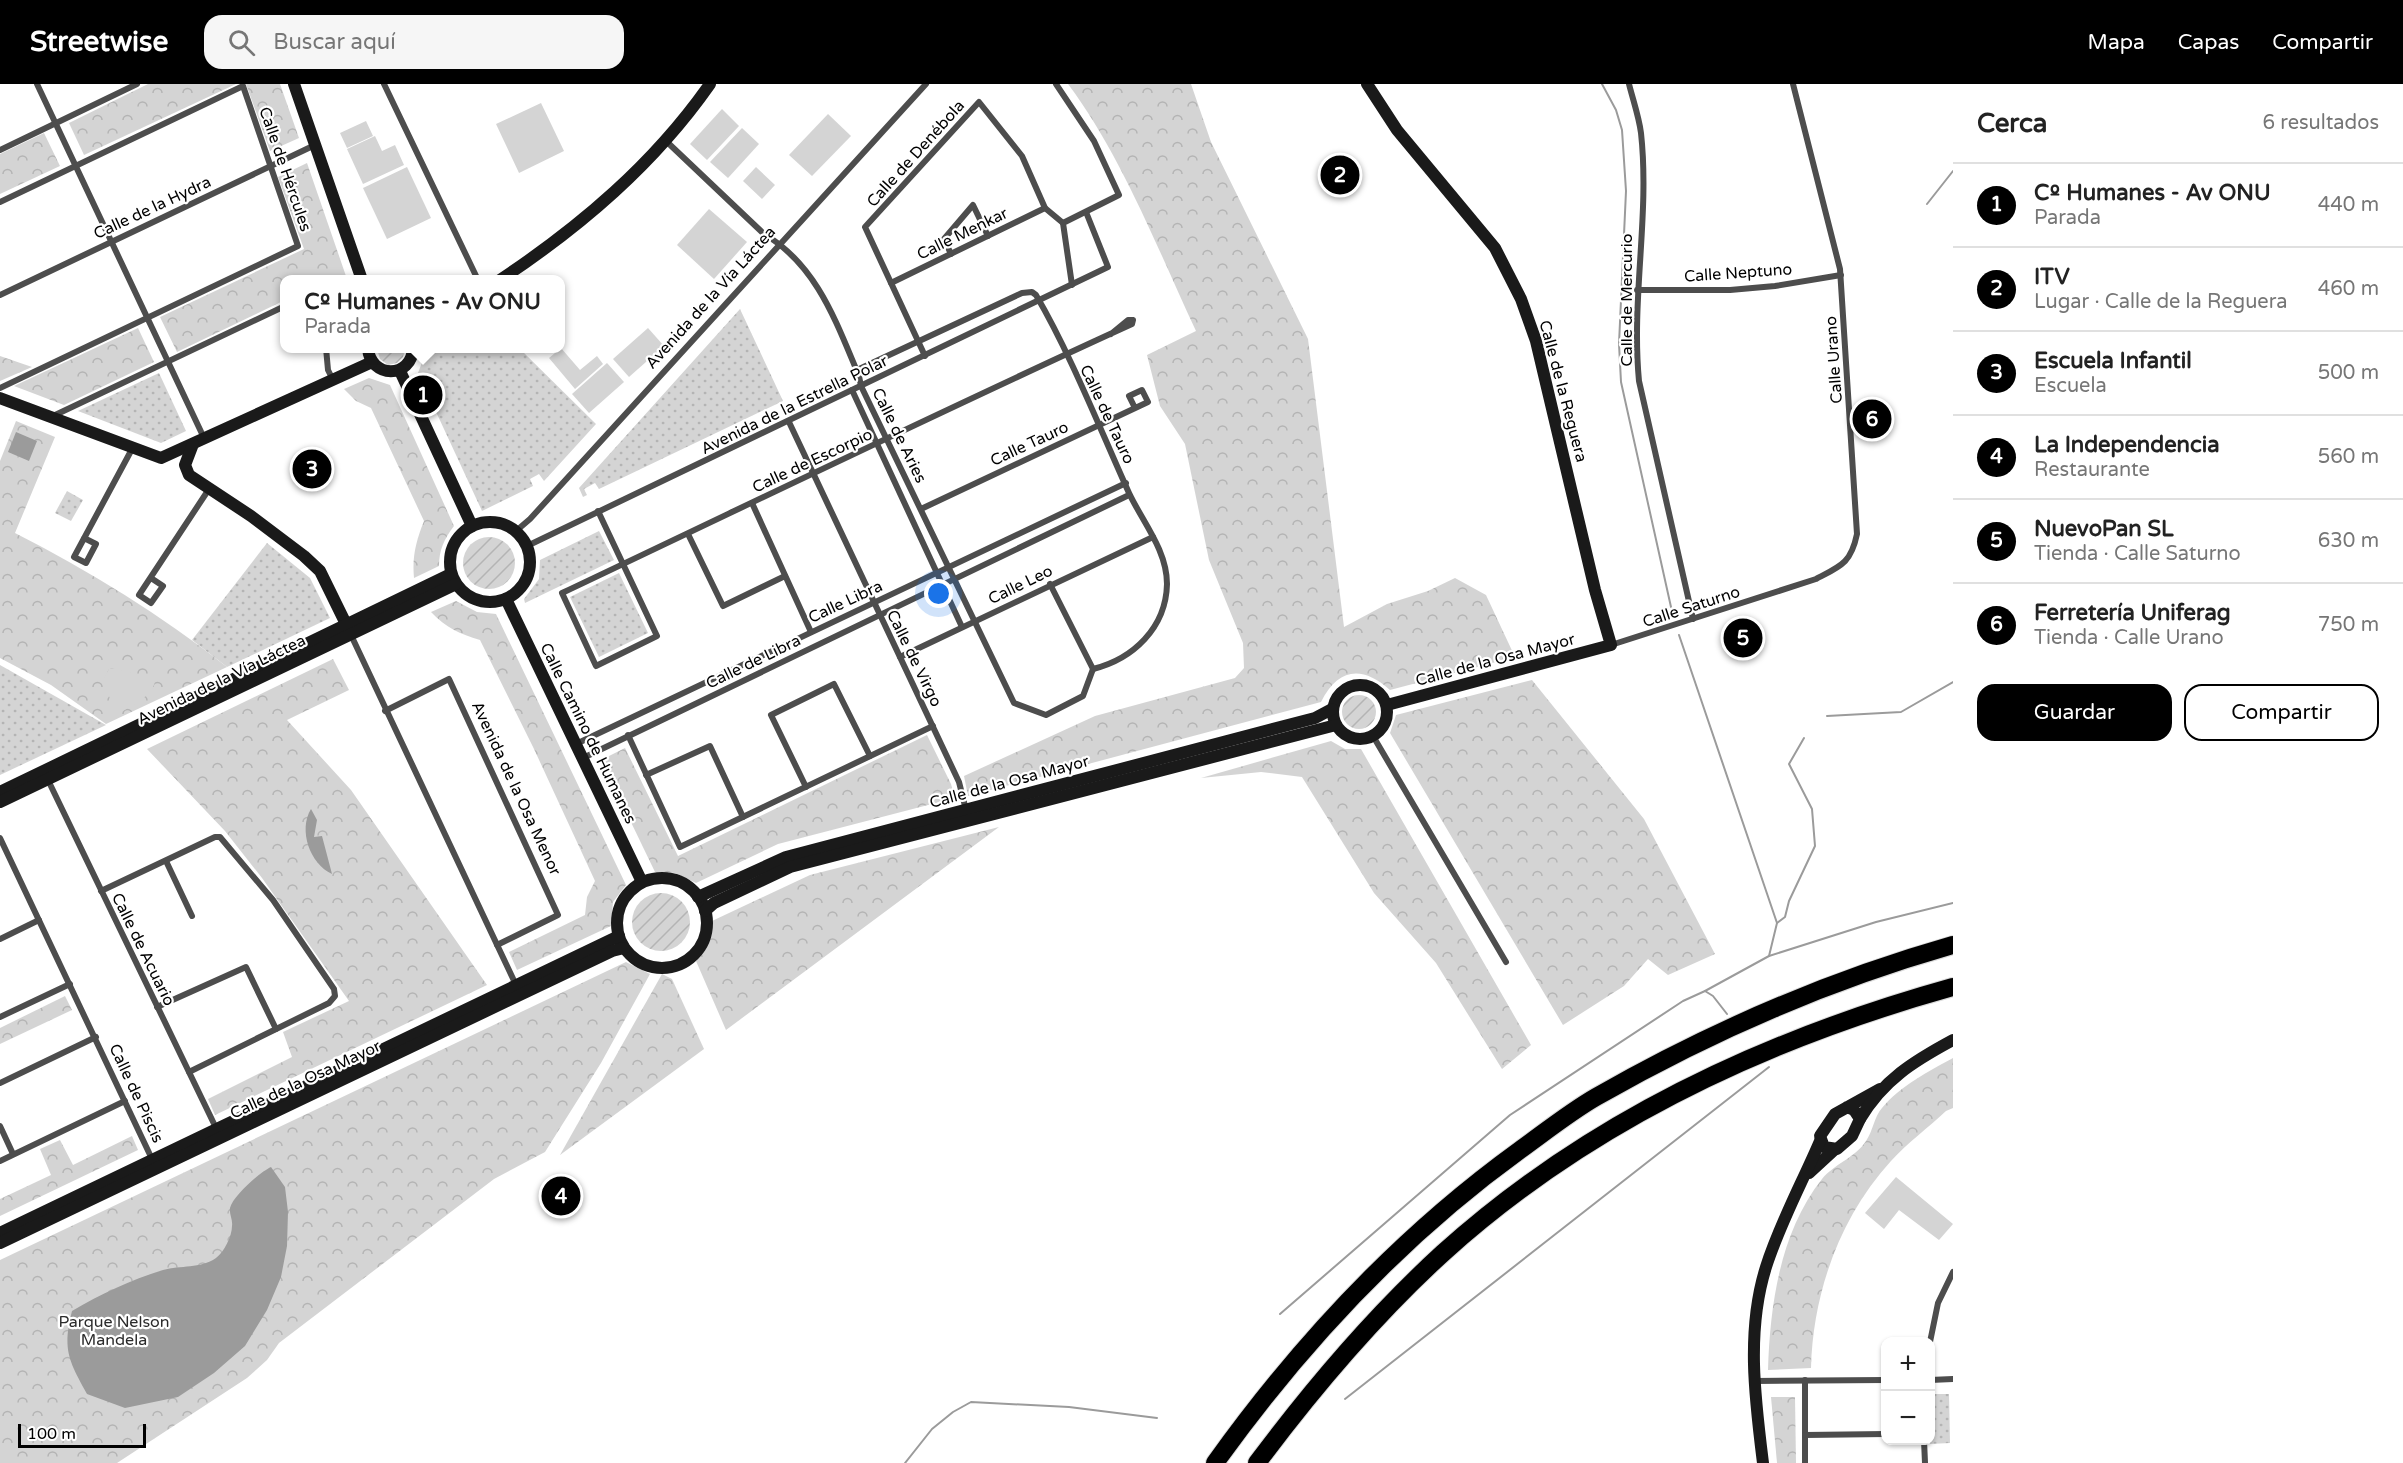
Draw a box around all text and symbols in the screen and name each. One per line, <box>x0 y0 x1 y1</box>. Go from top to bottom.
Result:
search box <box>204 15 624 69</box>
text: Streetwise <box>30 25 168 59</box>
icon: search <box>225 26 258 59</box>
text: Buscar aquí <box>273 29 396 55</box>
text: Mapa <box>2088 30 2145 55</box>
text: Capas <box>2178 30 2239 55</box>
text: Compartir <box>2272 30 2373 55</box>
street label: Calle de Denébola <box>862 96 969 211</box>
street label: Calle de Hércules <box>254 104 316 234</box>
text: Cerca <box>1977 108 2047 139</box>
text: 6 resultados <box>2263 111 2379 135</box>
pin: 2 <box>1320 152 1360 197</box>
street label: Calle de la Hydra <box>90 172 214 244</box>
text: Cº Humanes - Av ONU <box>2034 180 2271 206</box>
text: 1 <box>1990 193 2003 217</box>
text: 440 m <box>2318 193 2379 217</box>
street label: Calle Menkar <box>914 203 1012 265</box>
text: Parada <box>2034 206 2101 230</box>
street label: Avenida de la Vía Láctea <box>641 222 780 373</box>
street label: Calle de Mercurio <box>1617 234 1637 366</box>
street label: Calle Neptuno <box>1683 259 1793 287</box>
text: ITV <box>2034 264 2070 290</box>
popup <box>280 275 565 353</box>
text: 2 <box>1990 277 2003 301</box>
text: 460 m <box>2318 277 2379 301</box>
text: Cº Humanes - Av ONU <box>304 289 541 315</box>
text: Lugar · Calle de la Reguera <box>2034 290 2288 314</box>
text: Parada <box>304 315 371 339</box>
street label: Calle Urano <box>1821 315 1847 404</box>
street label: Calle de la Reguera <box>1534 318 1592 464</box>
text: Escuela Infantil <box>2034 348 2192 374</box>
street label: Avenida de la Estrella Polar <box>698 350 892 459</box>
text: 3 <box>1990 361 2003 385</box>
text: 500 m <box>2318 361 2379 385</box>
street label: Calle de Tauro <box>1075 362 1139 467</box>
pin: 1 <box>404 372 442 418</box>
text: Escuela <box>2034 374 2107 398</box>
street label: Calle de Aries <box>867 385 931 486</box>
pin: 6 <box>1852 396 1892 442</box>
street label: Calle Tauro <box>987 417 1072 471</box>
street label: Calle de Escorpio <box>749 424 876 498</box>
text: La Independencia <box>2034 432 2220 458</box>
text: 4 <box>1990 445 2003 469</box>
text: 560 m <box>2318 445 2379 469</box>
pin: 3 <box>292 446 332 492</box>
text: Restaurante <box>2034 458 2150 482</box>
text: NuevoPan SL <box>2034 516 2174 542</box>
text: 5 <box>1990 529 2003 553</box>
text: 630 m <box>2318 529 2379 553</box>
text: Tienda · Calle Saturno <box>2034 542 2241 566</box>
street label: Calle Leo <box>985 561 1056 609</box>
street label: Calle Libra <box>805 576 886 628</box>
your location <box>924 579 953 608</box>
street label: Calle Saturno <box>1640 582 1743 632</box>
text: Ferretería Uniferag <box>2034 600 2231 626</box>
street label: Calle de Virgo <box>882 607 946 710</box>
text: 6 <box>1990 613 2003 637</box>
text: 750 m <box>2318 613 2379 637</box>
pin: 5 <box>1724 616 1762 660</box>
text: Tienda · Calle Urano <box>2034 626 2224 650</box>
street label: Calle de la Osa Mayor <box>1413 629 1578 691</box>
street label: Avenida de la Vía Láctea <box>134 630 309 729</box>
street label: Calle de Libra <box>703 630 804 693</box>
street label: Calle Camino de Humanes <box>536 640 641 827</box>
button: Guardar <box>1977 684 2172 741</box>
button: Compartir <box>2184 684 2379 741</box>
street label: Avenida de la Osa Menor <box>467 698 566 879</box>
street label: Calle de la Osa Mayor <box>927 751 1092 813</box>
street label: Calle de Acuario <box>107 890 179 1009</box>
street label: Calle de la Osa Mayor <box>227 1036 385 1124</box>
street label: Calle de Piscis <box>104 1041 168 1146</box>
pin: 4 <box>542 1174 580 1218</box>
park label: Parque Nelson Mandela <box>58 1312 170 1350</box>
map controls <box>1881 1337 1935 1445</box>
button: + <box>1881 1337 1935 1391</box>
button: − <box>1881 1391 1935 1445</box>
scale bar <box>18 1421 146 1448</box>
text: 100 m <box>27 1424 76 1444</box>

